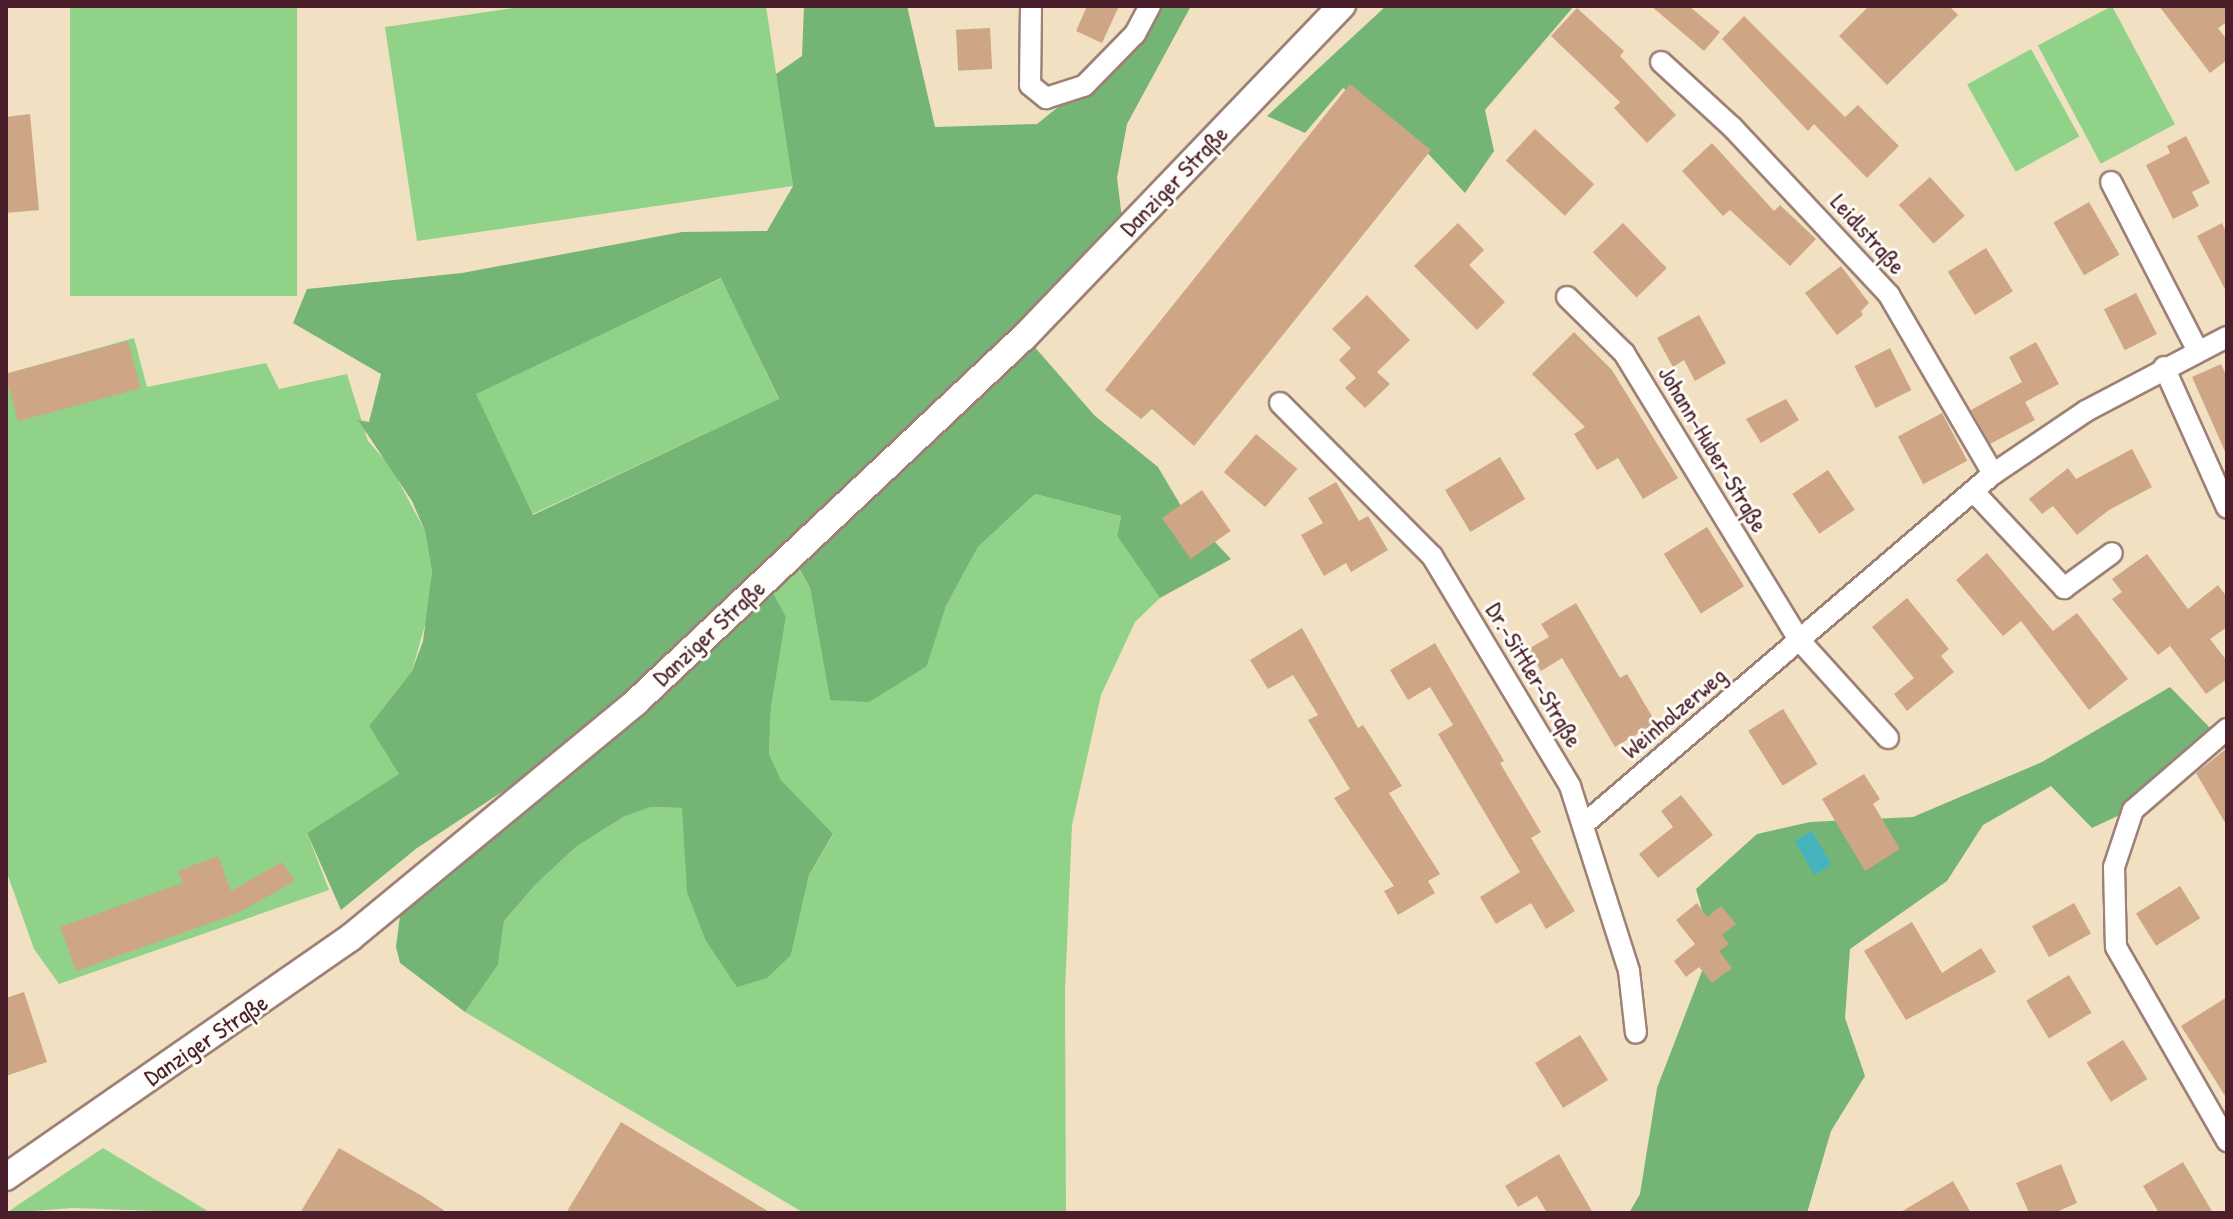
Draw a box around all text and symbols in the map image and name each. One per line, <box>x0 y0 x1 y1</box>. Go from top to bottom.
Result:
street label: Danziger Straße <box>1114 120 1234 242</box>
street label: Leidlstraße <box>1825 188 1911 280</box>
street label: Johann-Huber-Straße <box>1652 361 1774 537</box>
street label: Danziger Straße <box>647 574 771 692</box>
street label: Dr.-Sittler-Straße <box>1480 598 1588 752</box>
street label: Weinholzerweg <box>1616 661 1732 765</box>
street label: Danziger Straße <box>139 988 273 1092</box>

